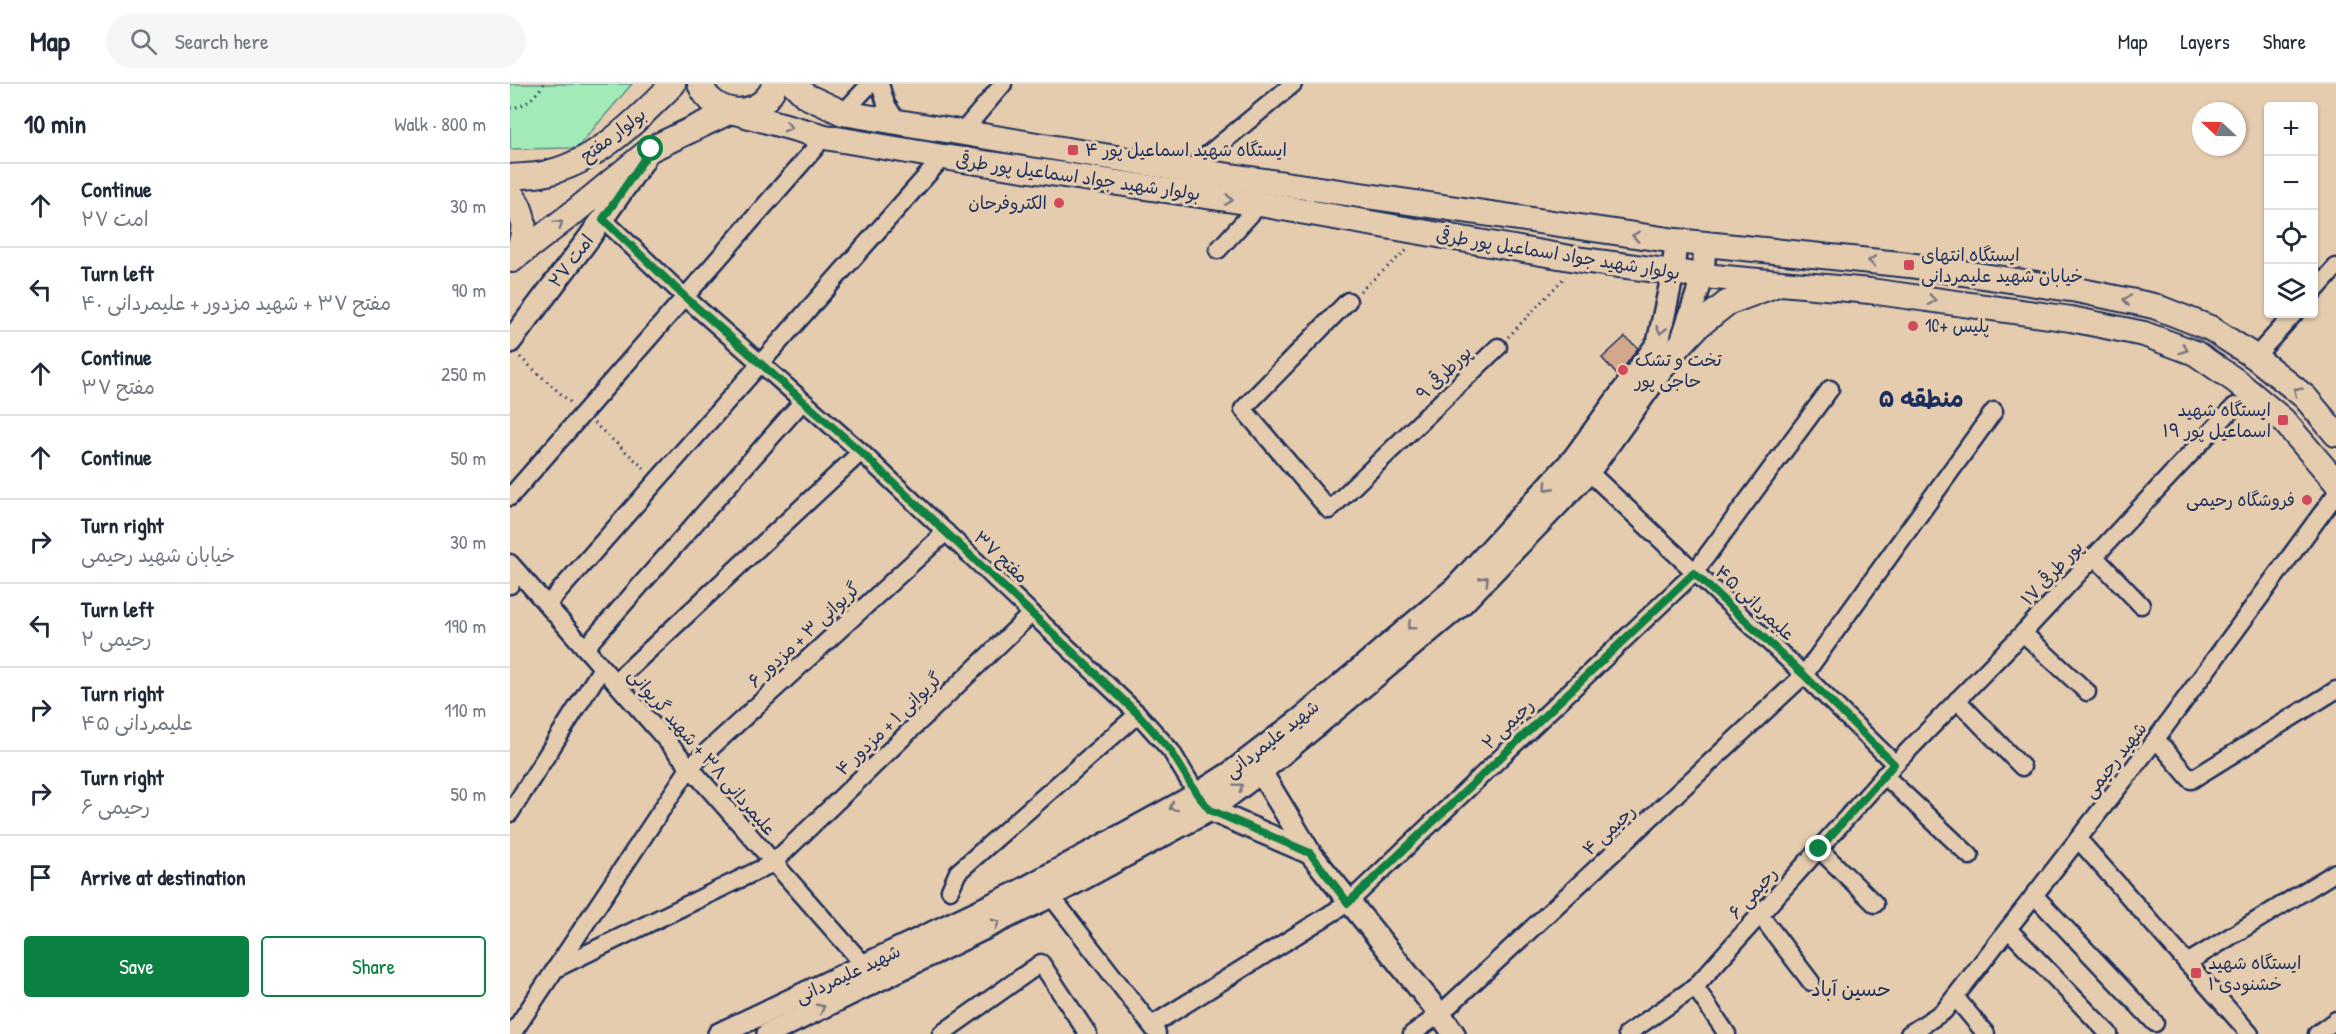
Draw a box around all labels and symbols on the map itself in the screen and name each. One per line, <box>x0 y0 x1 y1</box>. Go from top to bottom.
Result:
street label: بولوار مفتح <box>575 102 651 168</box>
north arrow <box>2192 102 2246 156</box>
one-way arrow <box>783 119 793 132</box>
route start <box>637 135 663 161</box>
place label: ایستگاه شهید اسماعیل پور ۴ <box>1085 137 1287 162</box>
marker: ایستگاه شهید اسماعیل پور ۴ <box>1066 143 1080 157</box>
street label: بولوار شهید جواد اسماعیل پور طرقی <box>954 147 1202 206</box>
place label: الکتروفرحان <box>968 190 1047 215</box>
one-way arrow <box>1224 193 1233 205</box>
marker: الکتروفرحان <box>1052 196 1066 210</box>
one-way arrow <box>553 220 564 231</box>
street label: بولوار شهید جواد اسماعیل پور طرقی <box>1434 222 1682 285</box>
street label: امت ۲۷ <box>542 229 599 293</box>
one-way arrow <box>1632 230 1641 242</box>
place label: ایستگاه انتهای خیابان شهید علیمردانی <box>1921 242 2083 288</box>
one-way arrow <box>1868 255 1877 268</box>
marker: ایستگاه انتهای خیابان شهید علیمردانی <box>1902 258 1916 272</box>
one-way arrow <box>1927 293 1937 305</box>
one-way arrow <box>2122 295 2132 308</box>
place label: پلیس +10 <box>1925 313 1989 338</box>
marker: پلیس +10 <box>1906 319 1920 333</box>
one-way arrow <box>1655 325 1668 335</box>
street label: پورطرقی ۹ <box>1410 340 1477 405</box>
one-way arrow <box>2178 342 2189 354</box>
place label: تخت و تشک حاجی پور <box>1633 347 1722 393</box>
marker: تخت و تشک حاجی پور <box>1616 363 1630 377</box>
district label: منطقه ۵ <box>1878 382 1964 414</box>
one-way arrow <box>2293 387 2304 398</box>
place label: ایستگاه شهید اسماعیل پور ۱۹ <box>2162 397 2271 443</box>
marker: ایستگاه شهید اسماعیل پور ۱۹ <box>2276 413 2290 427</box>
one-way arrow <box>1544 480 1555 491</box>
place label: فروشگاه رحیمی <box>2186 487 2295 512</box>
marker: فروشگاه رحیمی <box>2300 493 2314 507</box>
street label: مفتح ۳۷ <box>969 525 1034 588</box>
street label: پور طرقی ۱۷ <box>2015 535 2088 611</box>
street label: علیمردانی ۴۵ <box>1710 559 1801 646</box>
street label: گریوانی ۳ + مزدور ۶ <box>742 576 865 693</box>
one-way arrow <box>1477 577 1488 588</box>
one-way arrow <box>1407 618 1418 629</box>
street label: علیمردانی ۳۸ + شهید گریوانی <box>623 663 782 841</box>
street label: گریوانی ۱ + مزدور ۴ <box>830 666 948 781</box>
street label: رحیمی ۲ <box>1476 693 1539 755</box>
street label: شهید علیمردانی <box>1219 694 1324 783</box>
street label: شهید رحیمی <box>2077 716 2152 803</box>
one-way arrow <box>1233 783 1244 794</box>
street label: رحیمی ۴ <box>1576 798 1641 861</box>
one-way arrow <box>1169 800 1179 811</box>
route end <box>1805 835 1831 861</box>
street label: رحیمی ۶ <box>1723 861 1783 924</box>
one-way arrow <box>990 918 1001 930</box>
street label: شهید علیمردانی <box>791 938 905 1009</box>
place label: ایستگاه شهید خشنودی ۱ <box>2208 950 2302 996</box>
marker: ایستگاه شهید خشنودی ۱ <box>2189 966 2203 980</box>
district label: حسین آباد <box>1811 975 1891 1002</box>
one-way arrow <box>814 1004 825 1015</box>

